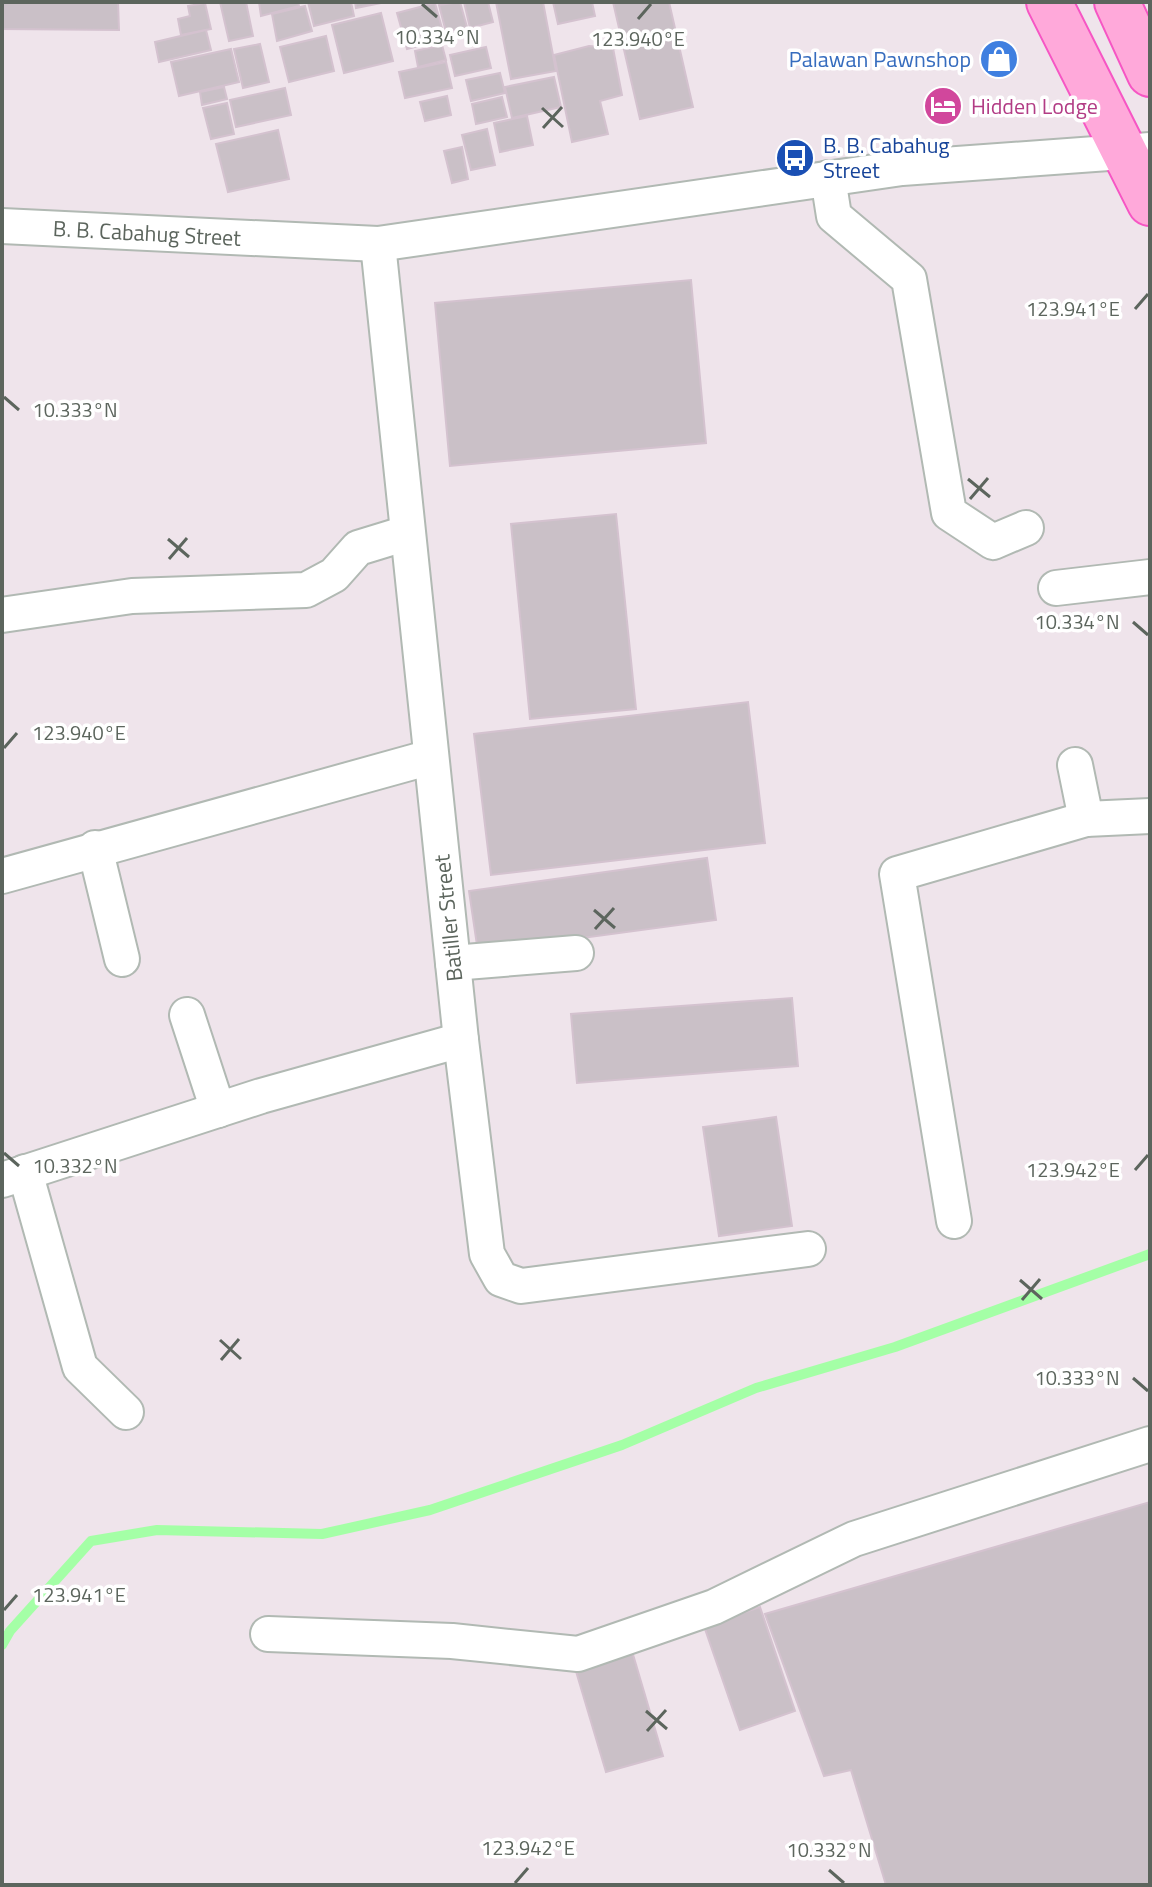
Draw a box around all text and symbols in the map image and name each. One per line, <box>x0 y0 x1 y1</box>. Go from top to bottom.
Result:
text: 10.334°N <box>394 21 480 52</box>
text: 123.940°E <box>591 23 685 54</box>
shop icon: Palawan Pawnshop <box>978 38 1020 80</box>
place label: Palawan Pawnshop <box>789 42 971 76</box>
hotel icon: Hidden Lodge <box>922 85 964 127</box>
place label: Hidden Lodge <box>971 89 1098 123</box>
place label: B. B. Cabahug Street <box>823 128 950 187</box>
bus stop icon: B. B. Cabahug Street <box>774 137 816 179</box>
street label: B. B. Cabahug Street <box>52 211 242 255</box>
text: 123.941°E <box>1026 293 1120 324</box>
text: 10.333°N <box>32 394 118 425</box>
text: 10.334°N <box>1034 606 1120 637</box>
text: 123.940°E <box>32 717 126 748</box>
street label: Batiller Street <box>424 853 472 983</box>
text: 10.332°N <box>32 1150 118 1181</box>
text: 123.942°E <box>1026 1154 1120 1185</box>
text: 10.333°N <box>1034 1362 1120 1393</box>
text: 123.941°E <box>32 1579 126 1610</box>
text: 123.942°E <box>481 1832 575 1863</box>
text: 10.332°N <box>786 1834 872 1865</box>

